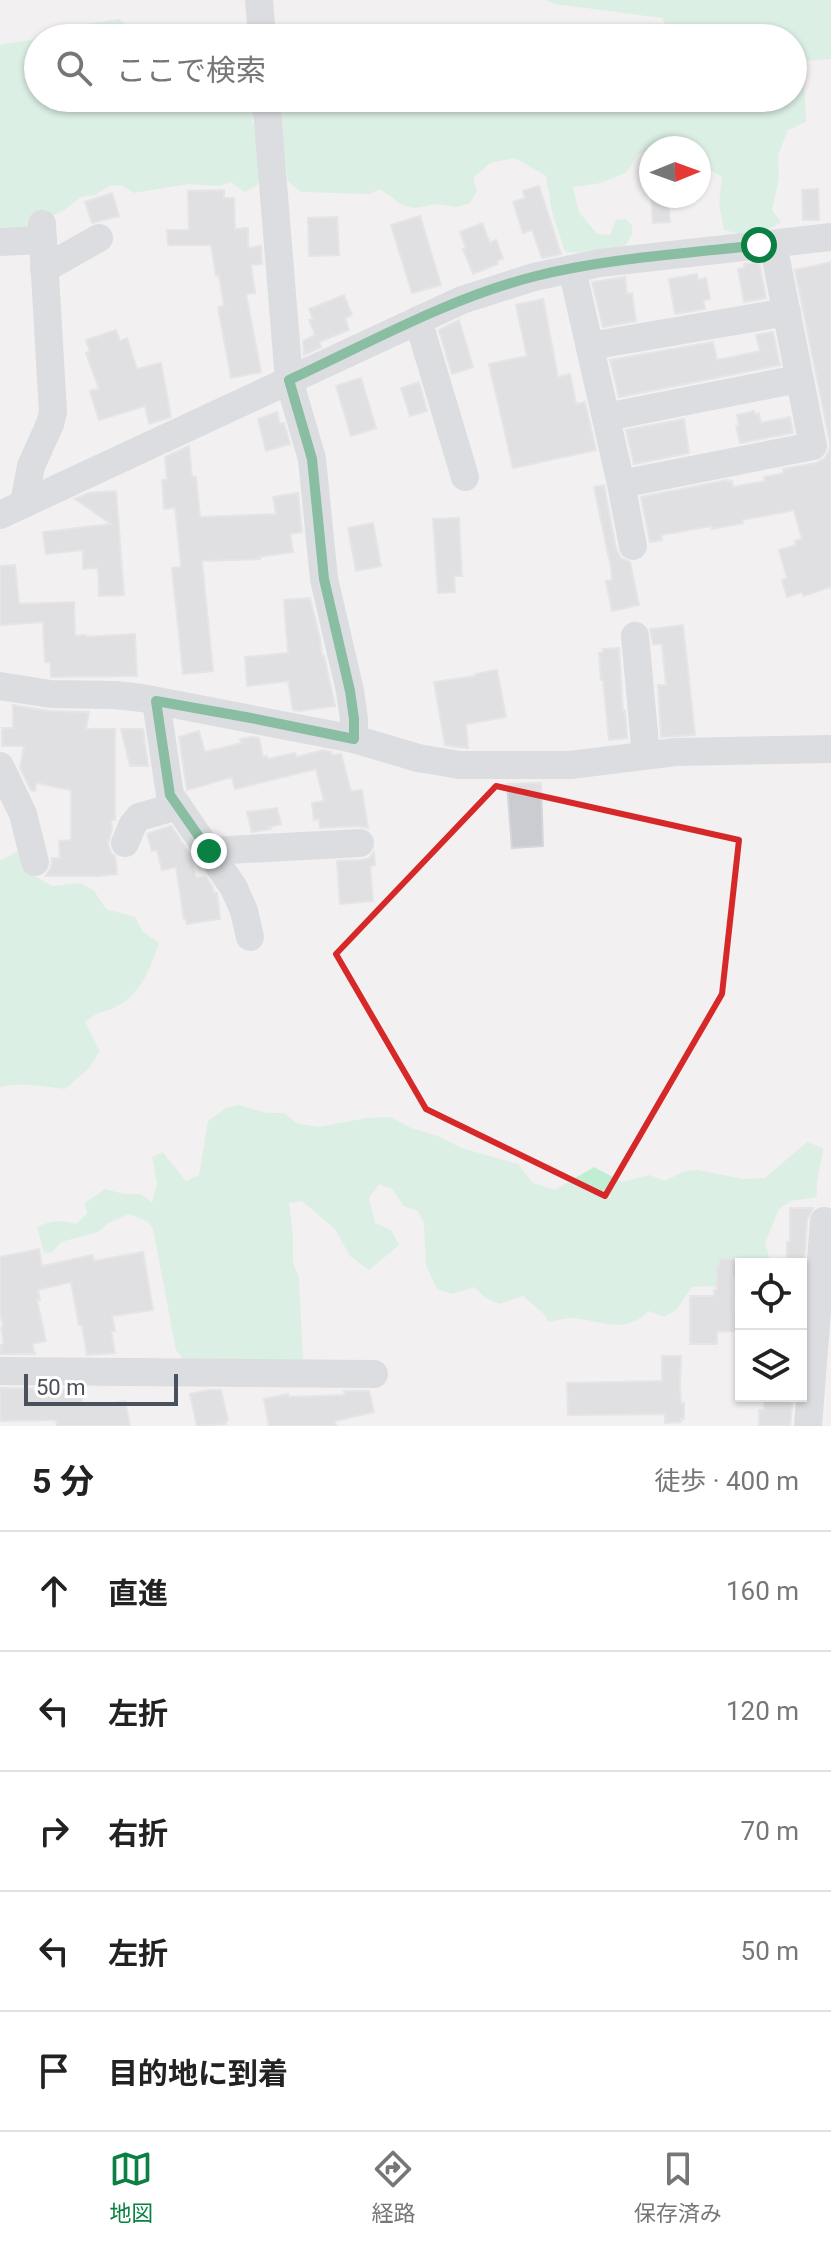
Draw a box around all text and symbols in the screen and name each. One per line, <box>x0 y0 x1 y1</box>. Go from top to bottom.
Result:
search box <box>24 24 807 112</box>
icon: search <box>52 46 96 90</box>
text: ここで検索 <box>116 53 266 88</box>
north arrow <box>639 136 711 208</box>
route start <box>741 227 777 263</box>
route end <box>191 833 227 869</box>
map controls <box>735 1258 807 1402</box>
button: locate <box>735 1258 807 1330</box>
button: layers <box>735 1330 807 1402</box>
scale bar <box>24 1370 178 1406</box>
text: 50 m <box>36 1375 85 1400</box>
text: 5 分 <box>32 1461 94 1501</box>
text: 徒歩 · 400 m <box>654 1466 799 1496</box>
icon: ahead <box>32 1569 76 1613</box>
text: 直進 <box>108 1576 168 1611</box>
text: 160 m <box>726 1576 799 1606</box>
icon: left <box>32 1689 76 1733</box>
text: 左折 <box>108 1696 168 1731</box>
text: 120 m <box>726 1696 799 1726</box>
icon: right <box>32 1809 76 1853</box>
text: 右折 <box>108 1816 168 1851</box>
text: 70 m <box>741 1816 799 1846</box>
icon: left <box>32 1929 76 1973</box>
text: 左折 <box>108 1936 168 1971</box>
text: 50 m <box>741 1936 799 1966</box>
icon: arrive <box>32 2049 76 2093</box>
text: 目的地に到着 <box>108 2056 288 2091</box>
tab: 地図 <box>109 2147 153 2227</box>
tab: 経路 <box>371 2147 416 2227</box>
tab: 保存済み <box>634 2147 722 2227</box>

